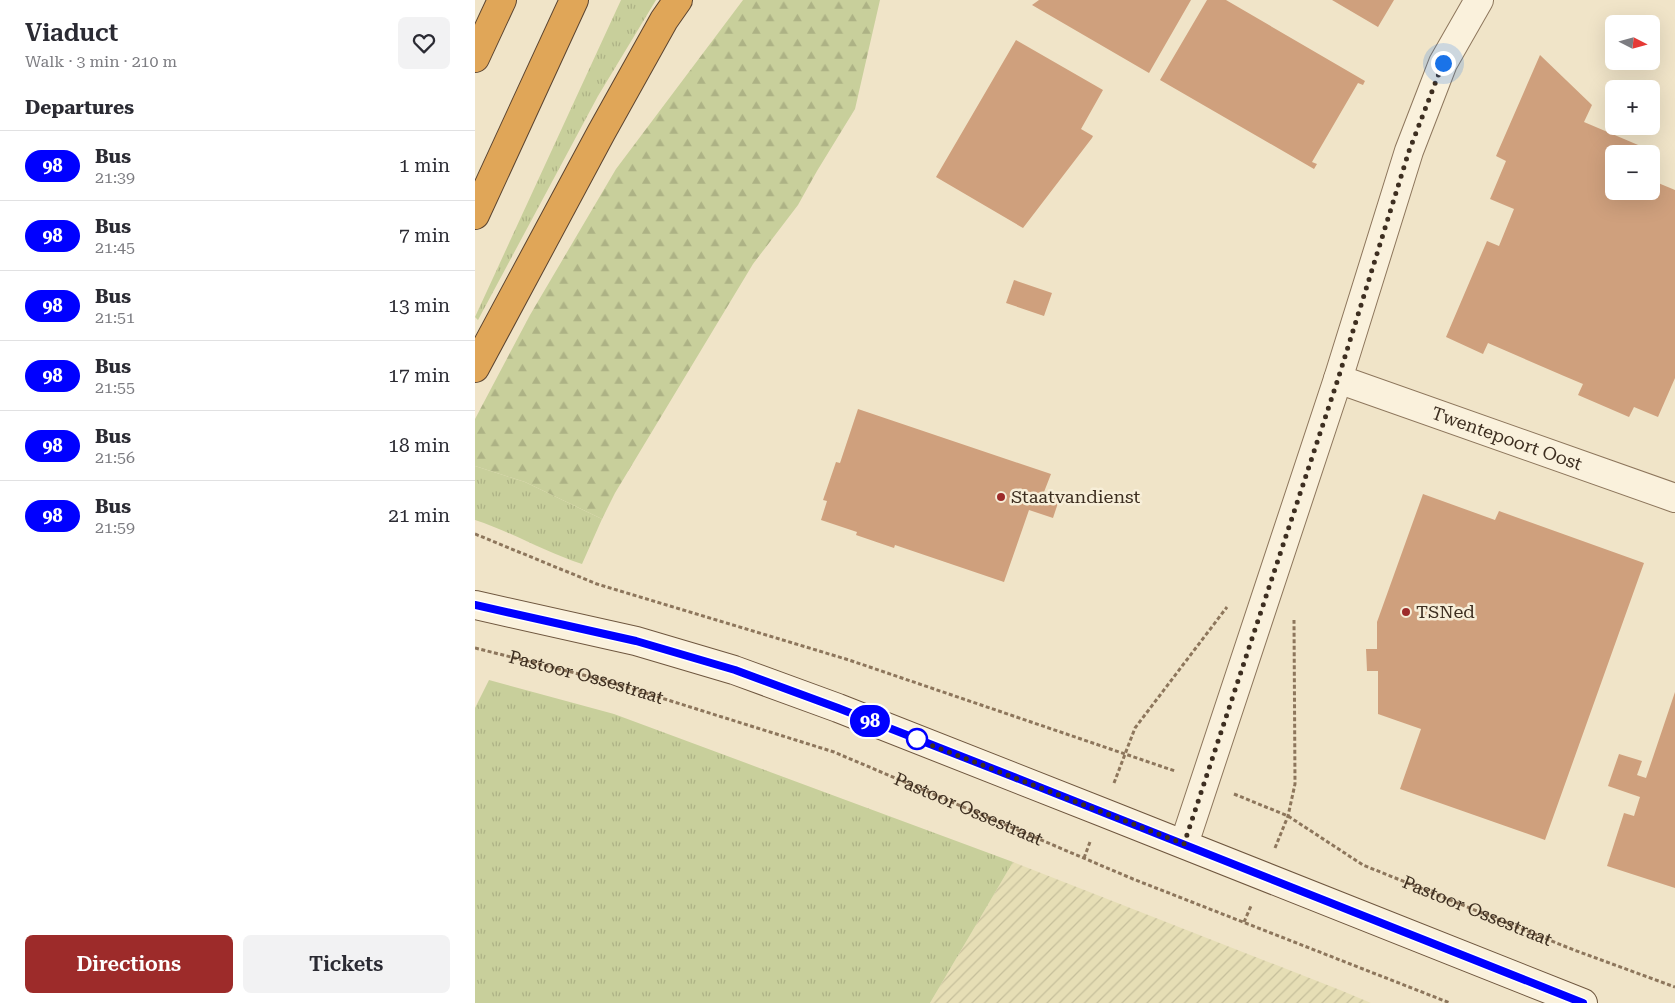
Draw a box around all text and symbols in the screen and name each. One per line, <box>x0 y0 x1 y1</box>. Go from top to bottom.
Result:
north arrow <box>1605 15 1660 70</box>
map controls <box>1605 15 1660 200</box>
button: heart <box>398 17 450 69</box>
text: Viaduct <box>25 19 118 47</box>
your location <box>1431 51 1456 76</box>
text: Walk · 3 min · 210 m <box>25 52 177 71</box>
button: + <box>1605 80 1660 135</box>
text: Departures <box>25 96 134 119</box>
text: Bus <box>95 145 131 168</box>
button: − <box>1605 145 1660 200</box>
text: 1 min <box>399 154 450 177</box>
text: 98 <box>42 155 63 176</box>
text: 21:39 <box>95 168 135 187</box>
text: Bus <box>95 215 131 238</box>
text: 7 min <box>399 224 450 247</box>
text: 98 <box>42 225 63 246</box>
text: 21:45 <box>95 238 135 257</box>
text: Bus <box>95 285 131 308</box>
text: 13 min <box>388 294 450 317</box>
text: 98 <box>42 295 63 316</box>
text: 21:51 <box>95 308 135 327</box>
text: Bus <box>95 355 131 378</box>
text: 17 min <box>388 364 450 387</box>
text: 98 <box>42 365 63 386</box>
text: 21:55 <box>95 378 135 397</box>
street label: Twentepoort Oost <box>1429 402 1585 474</box>
text: Bus <box>95 425 131 448</box>
text: 18 min <box>388 434 450 457</box>
text: 98 <box>42 435 63 456</box>
text: 21:56 <box>95 448 135 467</box>
place label: Staatvandienst <box>1011 486 1141 507</box>
marker: Staatvandienst <box>995 491 1007 503</box>
text: Bus <box>95 495 131 518</box>
text: 21 min <box>388 504 450 527</box>
text: 98 <box>42 505 63 526</box>
text: 21:59 <box>95 518 135 537</box>
place label: TSNed <box>1416 601 1475 622</box>
marker: TSNed <box>1400 606 1412 618</box>
street label: Pastoor Ossestraat <box>507 646 667 708</box>
line badge: 98 <box>847 705 893 737</box>
text: 98 <box>860 710 880 731</box>
unlabelled marker <box>906 728 928 750</box>
street label: Pastoor Ossestraat <box>891 768 1046 850</box>
street label: Pastoor Ossestraat <box>1399 871 1556 950</box>
button: Directions <box>25 935 233 993</box>
button: Tickets <box>243 935 450 993</box>

